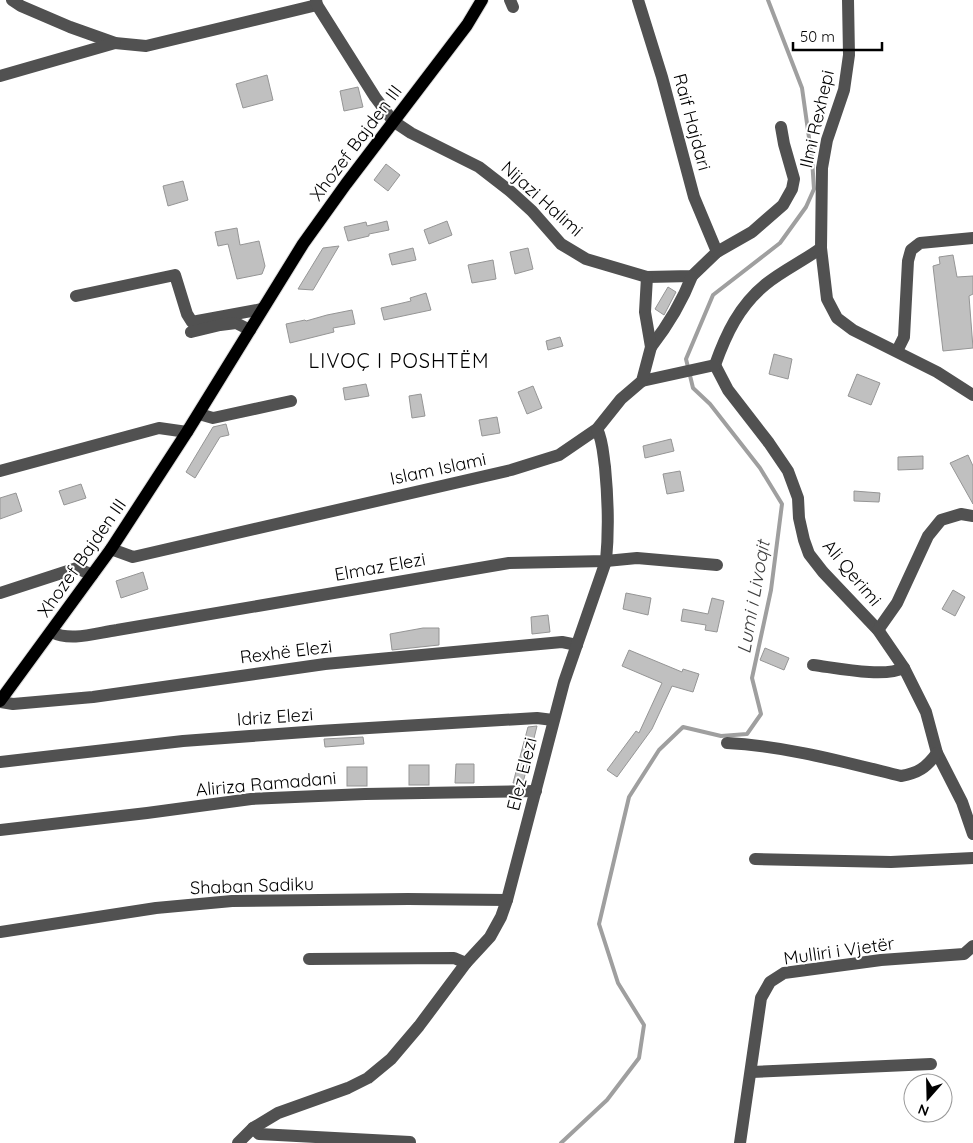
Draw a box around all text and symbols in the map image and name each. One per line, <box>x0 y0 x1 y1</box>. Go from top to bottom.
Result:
scale bar <box>793 20 882 52</box>
text: 50 m <box>800 27 835 46</box>
street label: Ilmi Rexhepi <box>794 68 839 170</box>
street label: Raif Hajdari <box>668 71 716 173</box>
street label: Xhozef Bajden III <box>305 80 407 205</box>
street label: Nijazi Halimi <box>497 156 588 241</box>
district label: LIVOÇ I POSHTËM <box>309 348 489 373</box>
street label: Islam Islami <box>388 447 488 490</box>
street label: Xhozef Bajden III <box>32 494 131 621</box>
street label: Ali Qerimi <box>818 535 887 611</box>
water label: Lumi i Livoqit <box>731 536 775 655</box>
street label: Elmaz Elezi <box>333 547 427 586</box>
street label: Rexhë Elezi <box>238 634 333 669</box>
street label: Idriz Elezi <box>236 702 314 731</box>
street label: Elez Elezi <box>501 735 542 813</box>
street label: Aliriza Ramadani <box>195 766 337 801</box>
street label: Shaban Sadiku <box>190 872 314 899</box>
street label: Mulliri i Vjetër <box>782 931 896 970</box>
north arrow <box>903 1073 953 1123</box>
text: N <box>916 1100 931 1120</box>

